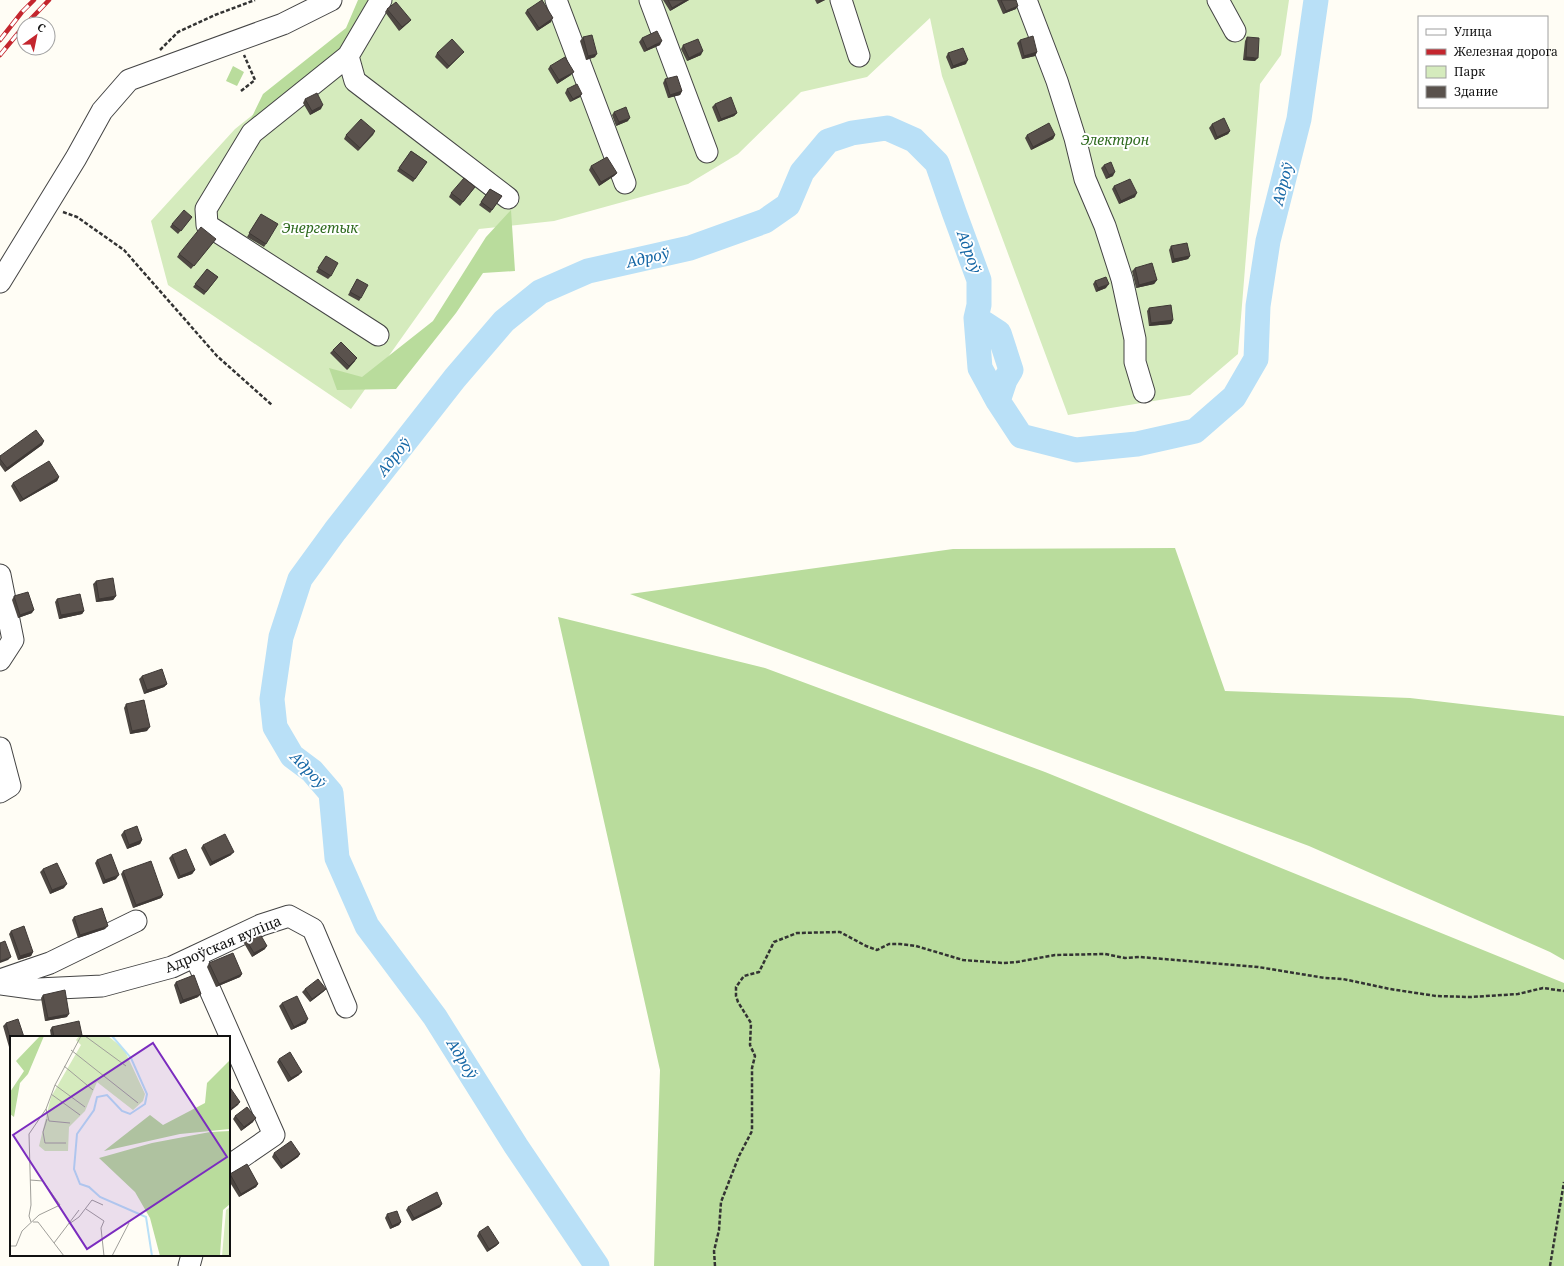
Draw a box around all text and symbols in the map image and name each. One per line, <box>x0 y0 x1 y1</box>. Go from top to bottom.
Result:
north arrow <box>16 16 56 56</box>
legend <box>1418 16 1548 108</box>
text: С <box>35 19 49 35</box>
text: Улица <box>1454 23 1492 40</box>
text: Железная дорога <box>1453 43 1558 60</box>
text: Парк <box>1454 63 1486 80</box>
text: Здание <box>1454 83 1498 100</box>
park label: Электрон <box>1081 130 1150 149</box>
water label: Адроў <box>1267 160 1297 208</box>
park label: Энергетык <box>282 218 359 237</box>
water label: Адроў <box>953 227 987 276</box>
water label: Адроў <box>623 242 671 272</box>
water label: Адроў <box>371 433 415 481</box>
water label: Адроў <box>286 746 331 792</box>
street label: Адроўская вуліца <box>162 910 284 977</box>
water label: Адроў <box>442 1034 483 1082</box>
inset map <box>10 1036 230 1256</box>

